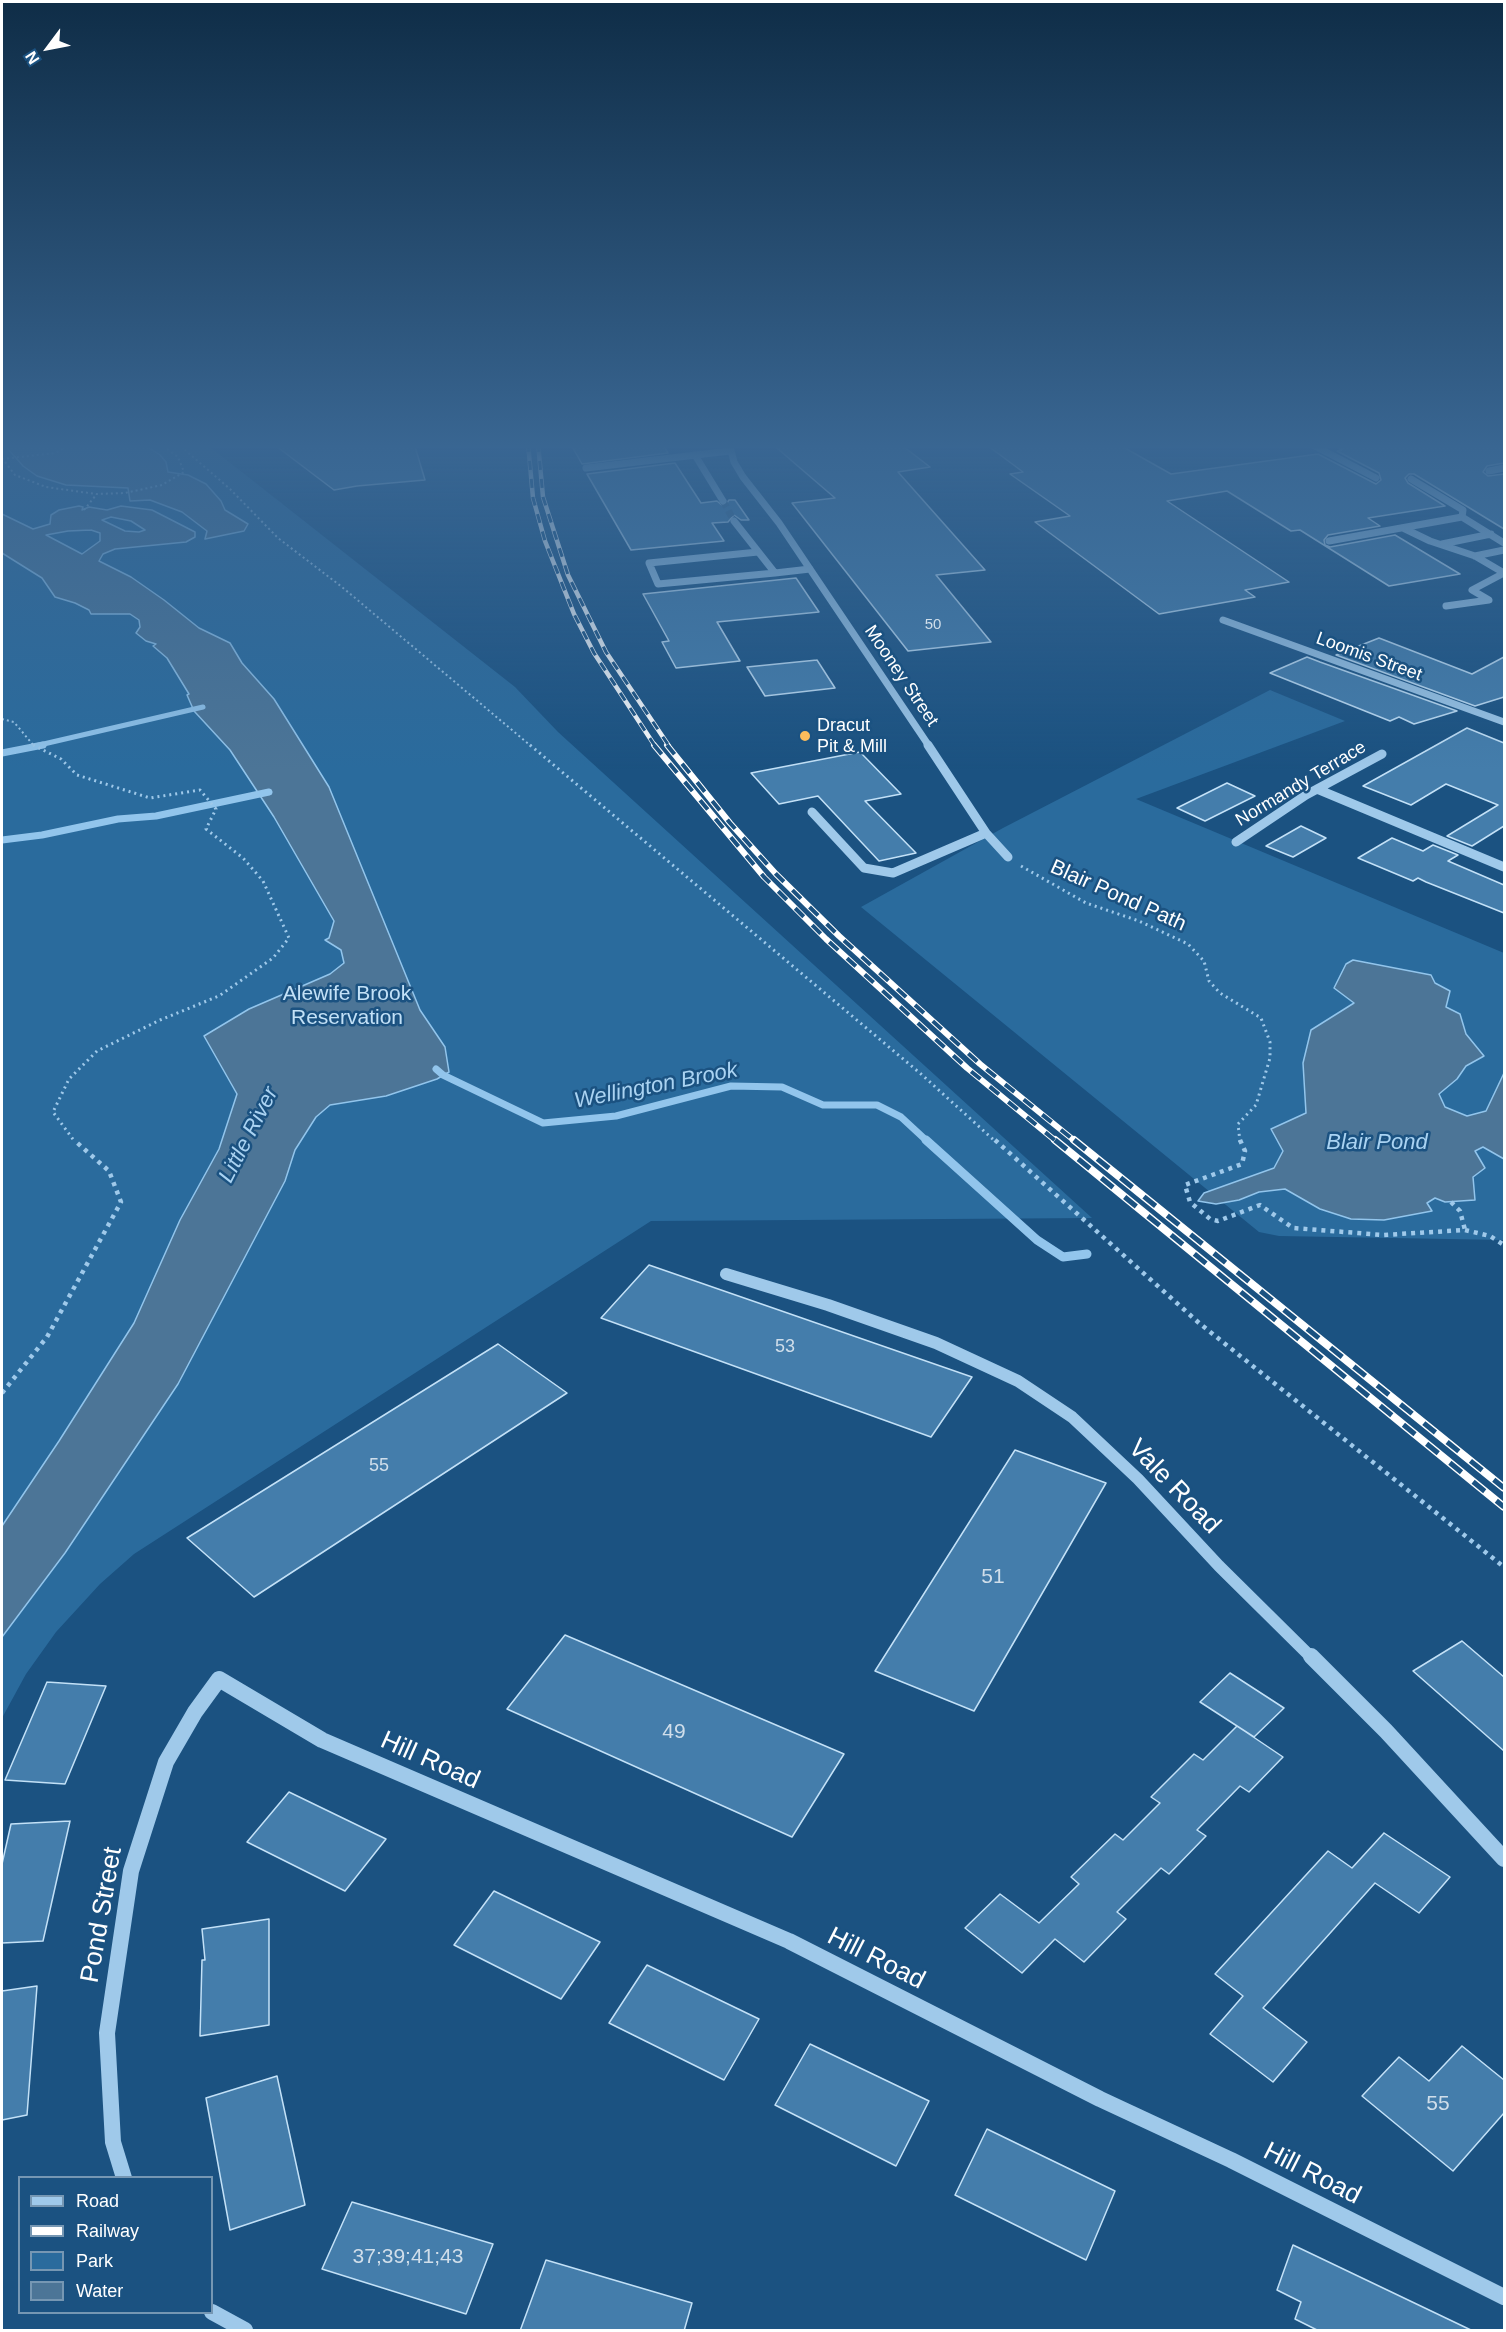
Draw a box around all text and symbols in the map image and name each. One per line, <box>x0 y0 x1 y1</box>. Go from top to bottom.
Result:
north arrow <box>18 18 78 78</box>
text: N <box>22 48 43 67</box>
house number: 50 <box>925 616 941 634</box>
street label: Mooney Street <box>859 621 943 731</box>
street label: Loomis Street <box>1313 628 1425 686</box>
place label: Dracut Pit & Mill <box>817 715 887 758</box>
marker: Dracut Pit & Mill <box>798 729 812 743</box>
street label: Normandy Terrace <box>1232 737 1370 831</box>
street label: Blair Pond Path <box>1046 855 1190 937</box>
park label: Alewife Brook Reservation <box>283 981 411 1031</box>
water label: Wellington Brook <box>572 1057 740 1115</box>
water label: Little River <box>214 1083 284 1187</box>
water label: Blair Pond <box>1326 1130 1428 1156</box>
house number: 53 <box>775 1336 795 1358</box>
street label: Vale Road <box>1121 1433 1227 1541</box>
house number: 55 <box>369 1455 389 1477</box>
house number: 51 <box>981 1564 1005 1590</box>
house number: 49 <box>662 1719 686 1745</box>
street label: Hill Road <box>375 1725 485 1797</box>
street label: Pond Street <box>75 1845 129 1985</box>
street label: Hill Road <box>822 1921 930 1997</box>
house number: 55 <box>1426 2091 1450 2117</box>
street label: Hill Road <box>1258 2136 1366 2212</box>
legend <box>18 2176 213 2314</box>
text: Road <box>76 2191 119 2211</box>
text: Railway <box>76 2221 139 2241</box>
house number: 37;39;41;43 <box>353 2244 463 2270</box>
text: Park <box>76 2251 113 2271</box>
text: Water <box>76 2281 123 2301</box>

